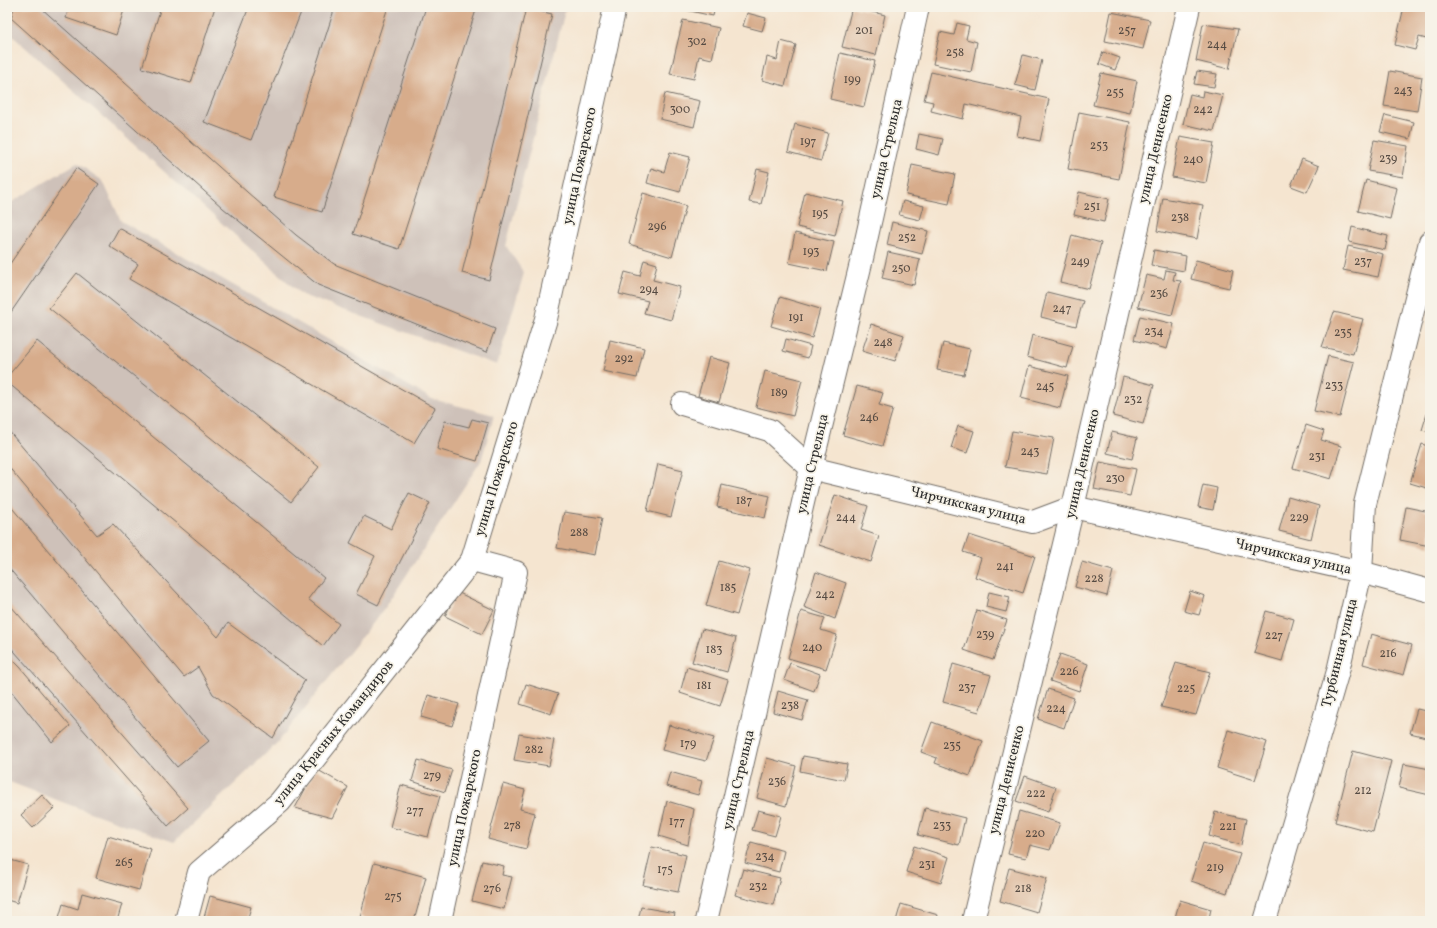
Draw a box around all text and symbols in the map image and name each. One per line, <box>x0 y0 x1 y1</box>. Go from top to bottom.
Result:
house number: 201 <box>855 23 873 39</box>
house number: 257 <box>1118 23 1136 39</box>
house number: 302 <box>687 34 707 50</box>
house number: 244 <box>1207 37 1227 53</box>
house number: 258 <box>946 45 964 61</box>
house number: 199 <box>843 72 861 88</box>
house number: 243 <box>1394 83 1412 99</box>
house number: 255 <box>1106 85 1124 101</box>
street label: улица Денисенко <box>1134 92 1178 206</box>
street label: улица Стрельца <box>866 97 908 201</box>
house number: 300 <box>670 102 690 118</box>
house number: 242 <box>1193 102 1213 118</box>
street label: улица Пожарского <box>558 106 602 226</box>
house number: 197 <box>800 134 817 150</box>
house number: 253 <box>1090 138 1108 154</box>
house number: 239 <box>1379 151 1397 167</box>
house number: 240 <box>1183 152 1203 168</box>
house number: 251 <box>1084 199 1100 215</box>
house number: 195 <box>812 206 828 222</box>
house number: 238 <box>1171 210 1189 226</box>
house number: 296 <box>647 219 667 235</box>
house number: 252 <box>898 230 916 246</box>
house number: 193 <box>803 244 819 260</box>
house number: 249 <box>1070 254 1090 270</box>
house number: 237 <box>1354 254 1372 270</box>
house number: 250 <box>891 261 911 277</box>
house number: 294 <box>639 282 659 298</box>
house number: 236 <box>1150 286 1168 302</box>
house number: 247 <box>1052 301 1072 317</box>
house number: 191 <box>788 310 804 326</box>
house number: 234 <box>1144 324 1164 340</box>
house number: 235 <box>1334 325 1352 341</box>
house number: 248 <box>873 335 893 351</box>
house number: 292 <box>615 351 634 367</box>
house number: 233 <box>1325 378 1343 394</box>
house number: 245 <box>1036 379 1055 395</box>
house number: 189 <box>771 385 787 401</box>
house number: 232 <box>1124 392 1142 408</box>
street label: улица Денисенко <box>1061 407 1105 521</box>
house number: 246 <box>859 410 879 426</box>
street label: улица Стрельца <box>792 412 834 516</box>
street label: улица Пожарского <box>470 419 524 539</box>
house number: 243 <box>1021 444 1039 460</box>
house number: 231 <box>1309 449 1325 465</box>
house number: 230 <box>1105 471 1125 487</box>
street label: Чирчикская улица <box>908 482 1028 530</box>
house number: 187 <box>736 493 752 509</box>
house number: 244 <box>836 510 856 526</box>
house number: 229 <box>1290 510 1309 526</box>
house number: 288 <box>570 525 588 541</box>
street label: Чирчикская улица <box>1233 534 1353 580</box>
house number: 241 <box>996 559 1014 575</box>
house number: 228 <box>1085 571 1103 587</box>
house number: 185 <box>720 580 736 596</box>
house number: 242 <box>815 587 835 603</box>
street label: Турбинная улица <box>1317 596 1363 709</box>
house number: 239 <box>976 627 994 643</box>
house number: 227 <box>1265 628 1283 644</box>
house number: 240 <box>802 640 822 656</box>
house number: 183 <box>706 642 722 658</box>
house number: 216 <box>1379 646 1397 662</box>
street label: улица Красных Командиров <box>270 657 398 809</box>
house number: 226 <box>1060 664 1078 680</box>
house number: 181 <box>696 678 712 694</box>
house number: 237 <box>958 680 976 696</box>
house number: 225 <box>1177 681 1196 697</box>
house number: 238 <box>781 698 799 714</box>
house number: 224 <box>1046 701 1066 717</box>
street label: улица Денисенко <box>984 723 1030 837</box>
street label: улица Стрельца <box>718 728 760 832</box>
house number: 179 <box>680 736 696 752</box>
house number: 235 <box>943 738 961 754</box>
house number: 282 <box>525 742 543 758</box>
street label: улица Пожарского <box>443 748 487 868</box>
house number: 279 <box>423 768 441 784</box>
house number: 236 <box>768 774 786 790</box>
house number: 212 <box>1354 783 1372 799</box>
house number: 222 <box>1026 786 1046 802</box>
house number: 277 <box>406 803 424 819</box>
house number: 177 <box>669 814 685 830</box>
house number: 278 <box>503 818 521 834</box>
house number: 233 <box>933 818 951 834</box>
house number: 221 <box>1219 819 1237 835</box>
house number: 220 <box>1025 826 1045 842</box>
house number: 234 <box>755 849 775 865</box>
house number: 265 <box>115 855 133 871</box>
house number: 231 <box>919 857 935 873</box>
house number: 219 <box>1206 860 1224 876</box>
house number: 175 <box>657 862 673 878</box>
house number: 232 <box>749 879 767 895</box>
house number: 276 <box>483 881 501 897</box>
house number: 218 <box>1014 881 1032 897</box>
house number: 275 <box>384 889 402 905</box>

